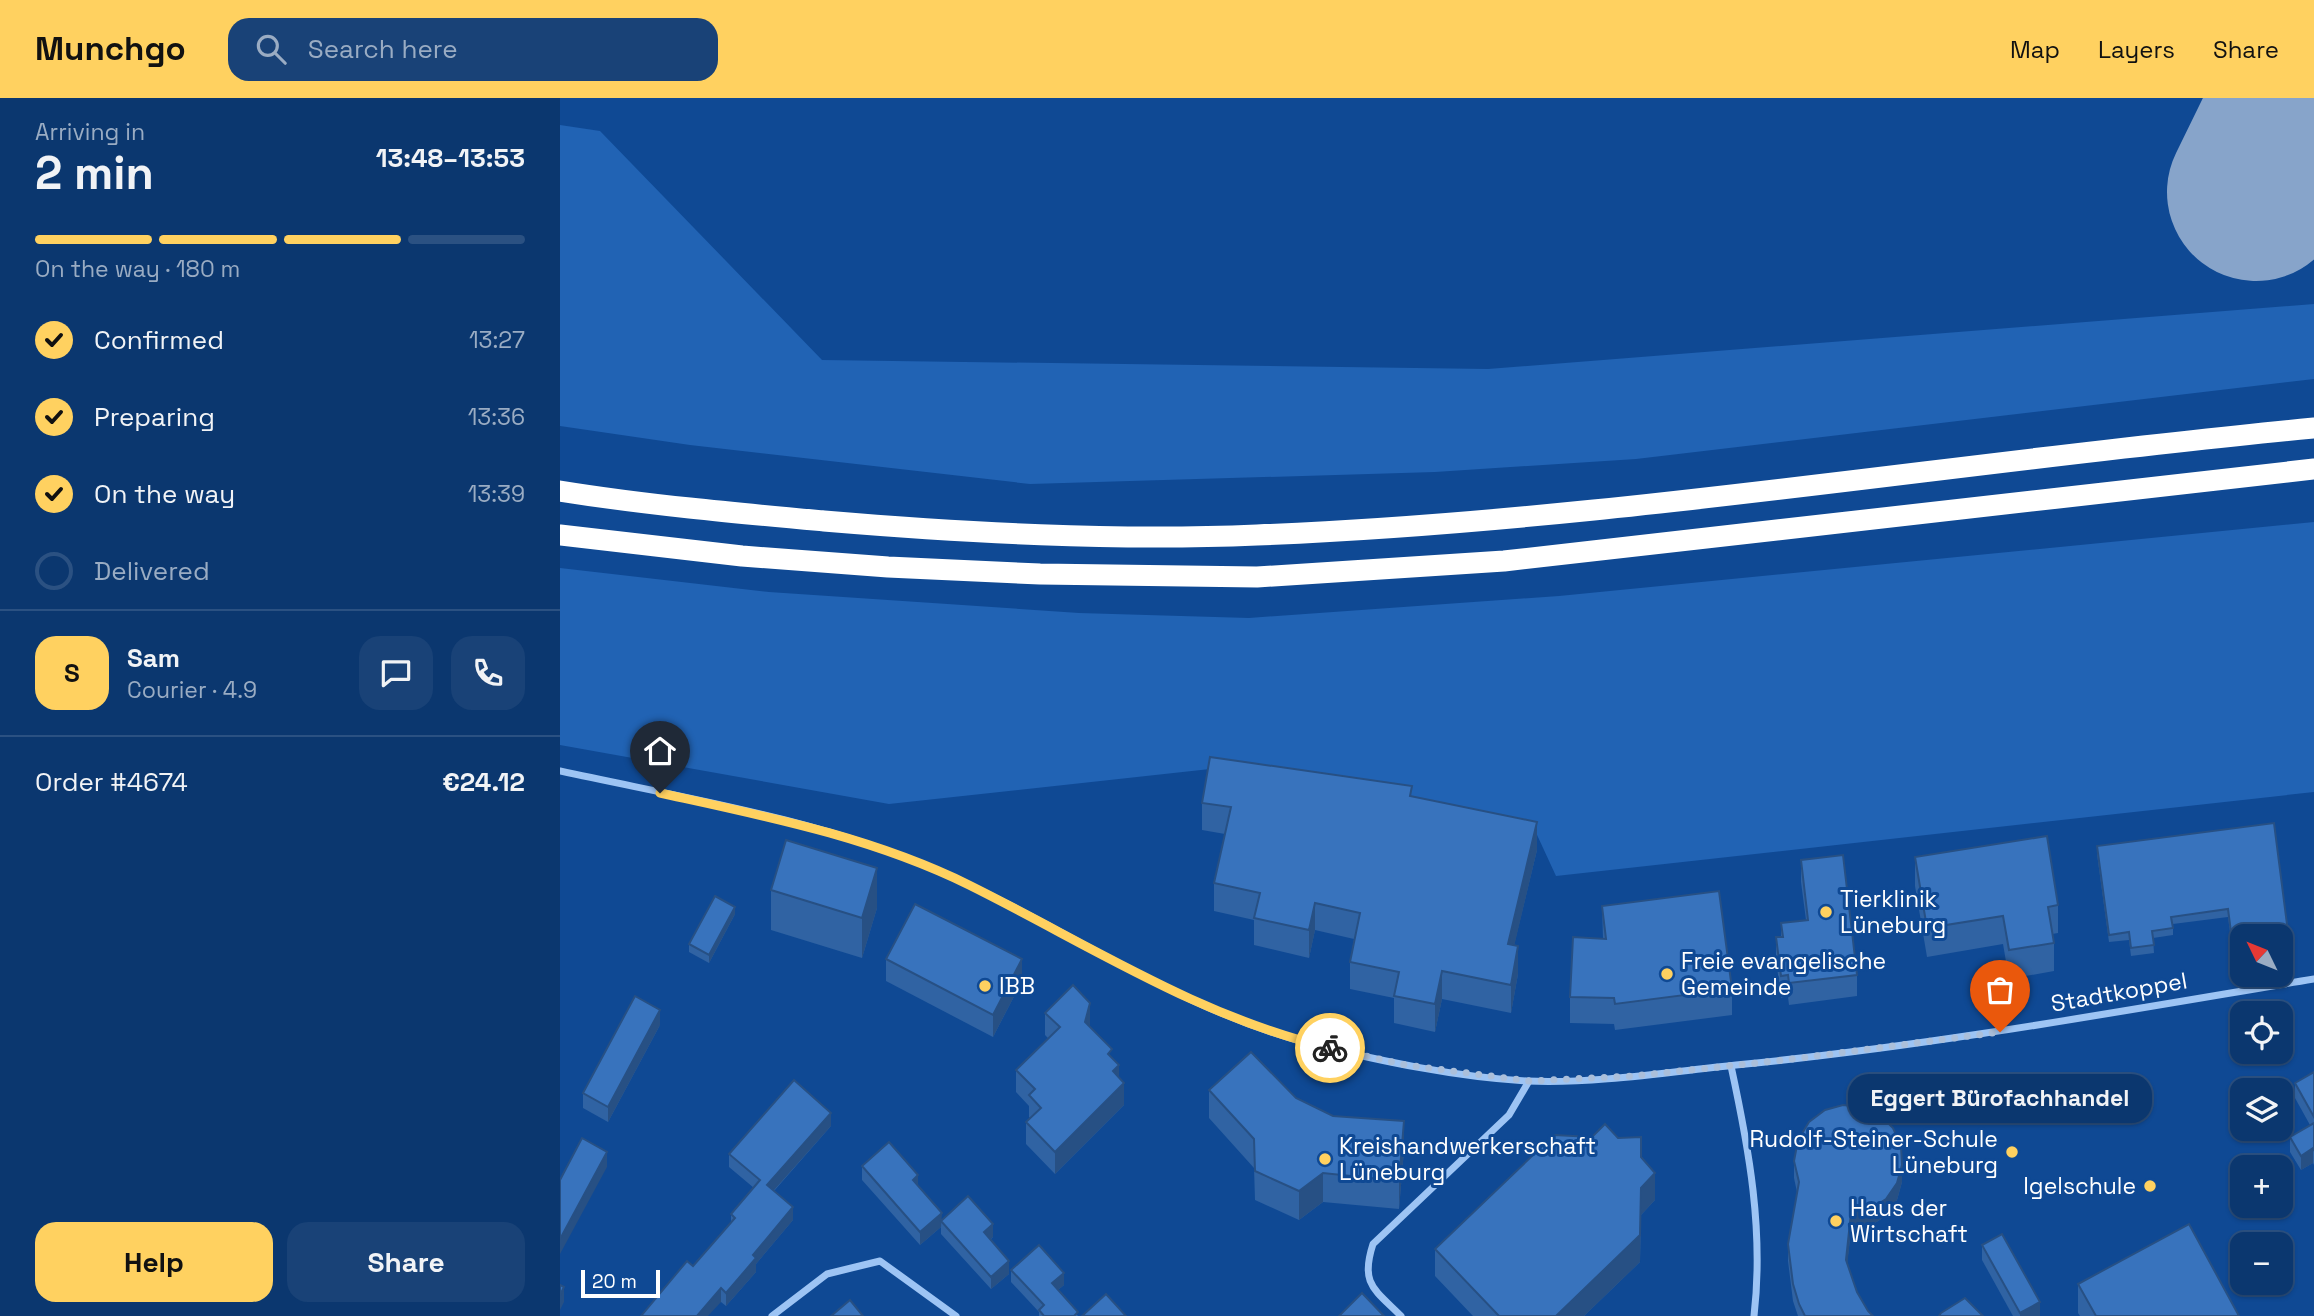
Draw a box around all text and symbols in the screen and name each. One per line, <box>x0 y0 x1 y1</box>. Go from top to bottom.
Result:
search box <box>228 18 718 81</box>
text: Munchgo <box>35 28 186 70</box>
icon: search <box>252 30 290 68</box>
text: Search here <box>308 32 458 66</box>
text: Map <box>2010 34 2060 65</box>
text: Layers <box>2098 34 2175 65</box>
text: Share <box>2213 34 2279 65</box>
text: Arriving in <box>35 117 145 147</box>
text: 13:48–13:53 <box>376 141 525 175</box>
text: 2 min <box>35 144 154 202</box>
text: On the way · 180 m <box>35 254 240 284</box>
icon: check <box>35 321 73 359</box>
text: Confirmed <box>94 323 224 357</box>
text: 13:27 <box>469 325 525 355</box>
icon: check <box>35 398 73 436</box>
text: Preparing <box>94 400 215 434</box>
text: 13:36 <box>468 402 525 432</box>
icon: check <box>35 475 73 513</box>
text: On the way <box>94 477 235 511</box>
text: 13:39 <box>468 479 525 509</box>
text: Delivered <box>94 554 210 588</box>
button: chat <box>359 636 433 710</box>
button: phone <box>451 636 525 710</box>
text: Sam <box>127 641 180 675</box>
text: S <box>64 656 80 690</box>
text: Courier · 4.9 <box>127 675 257 705</box>
pin <box>630 721 690 793</box>
icon: home <box>641 732 679 770</box>
text: Order #4674 <box>35 765 188 799</box>
text: €24.12 <box>442 765 525 799</box>
place label: Tierklinik Lüneburg <box>1840 884 1946 940</box>
marker: Tierklinik Lüneburg <box>1818 904 1834 920</box>
north arrow <box>2230 924 2292 987</box>
map controls <box>2230 924 2293 1295</box>
place label: Freie evangelische Gemeinde <box>1681 946 1886 1002</box>
pin <box>1970 960 2030 1032</box>
street label: Stadtkoppel <box>2049 965 2189 1019</box>
marker: Freie evangelische Gemeinde <box>1659 966 1675 982</box>
place label: IBB <box>999 971 1035 1001</box>
icon: bag <box>1981 971 2019 1009</box>
marker: IBB <box>977 978 993 994</box>
button: locate <box>2230 1001 2293 1064</box>
courier <box>1295 1013 1365 1083</box>
icon: bike <box>1311 1029 1349 1067</box>
callout: Eggert Bürofachhandel <box>1848 1074 2152 1123</box>
button: layers <box>2230 1078 2293 1141</box>
text: Eggert Bürofachhandel <box>1871 1083 2129 1113</box>
place label: Rudolf-Steiner-Schule Lüneburg <box>1750 1124 1998 1180</box>
place label: Kreishandwerkerschaft Lüneburg <box>1339 1131 1596 1187</box>
marker: Rudolf-Steiner-Schule Lüneburg <box>2004 1144 2020 1160</box>
marker: Kreishandwerkerschaft Lüneburg <box>1317 1151 1333 1167</box>
button: + <box>2230 1155 2293 1218</box>
place label: Igelschule <box>2023 1171 2136 1201</box>
marker: Igelschule <box>2142 1178 2158 1194</box>
place label: Haus der Wirtschaft <box>1850 1193 1968 1249</box>
marker: Haus der Wirtschaft <box>1828 1213 1844 1229</box>
button: Help <box>35 1222 273 1302</box>
button: Share <box>287 1222 525 1302</box>
button: − <box>2230 1232 2293 1295</box>
scale bar <box>581 1267 660 1299</box>
text: 20 m <box>592 1269 637 1294</box>

